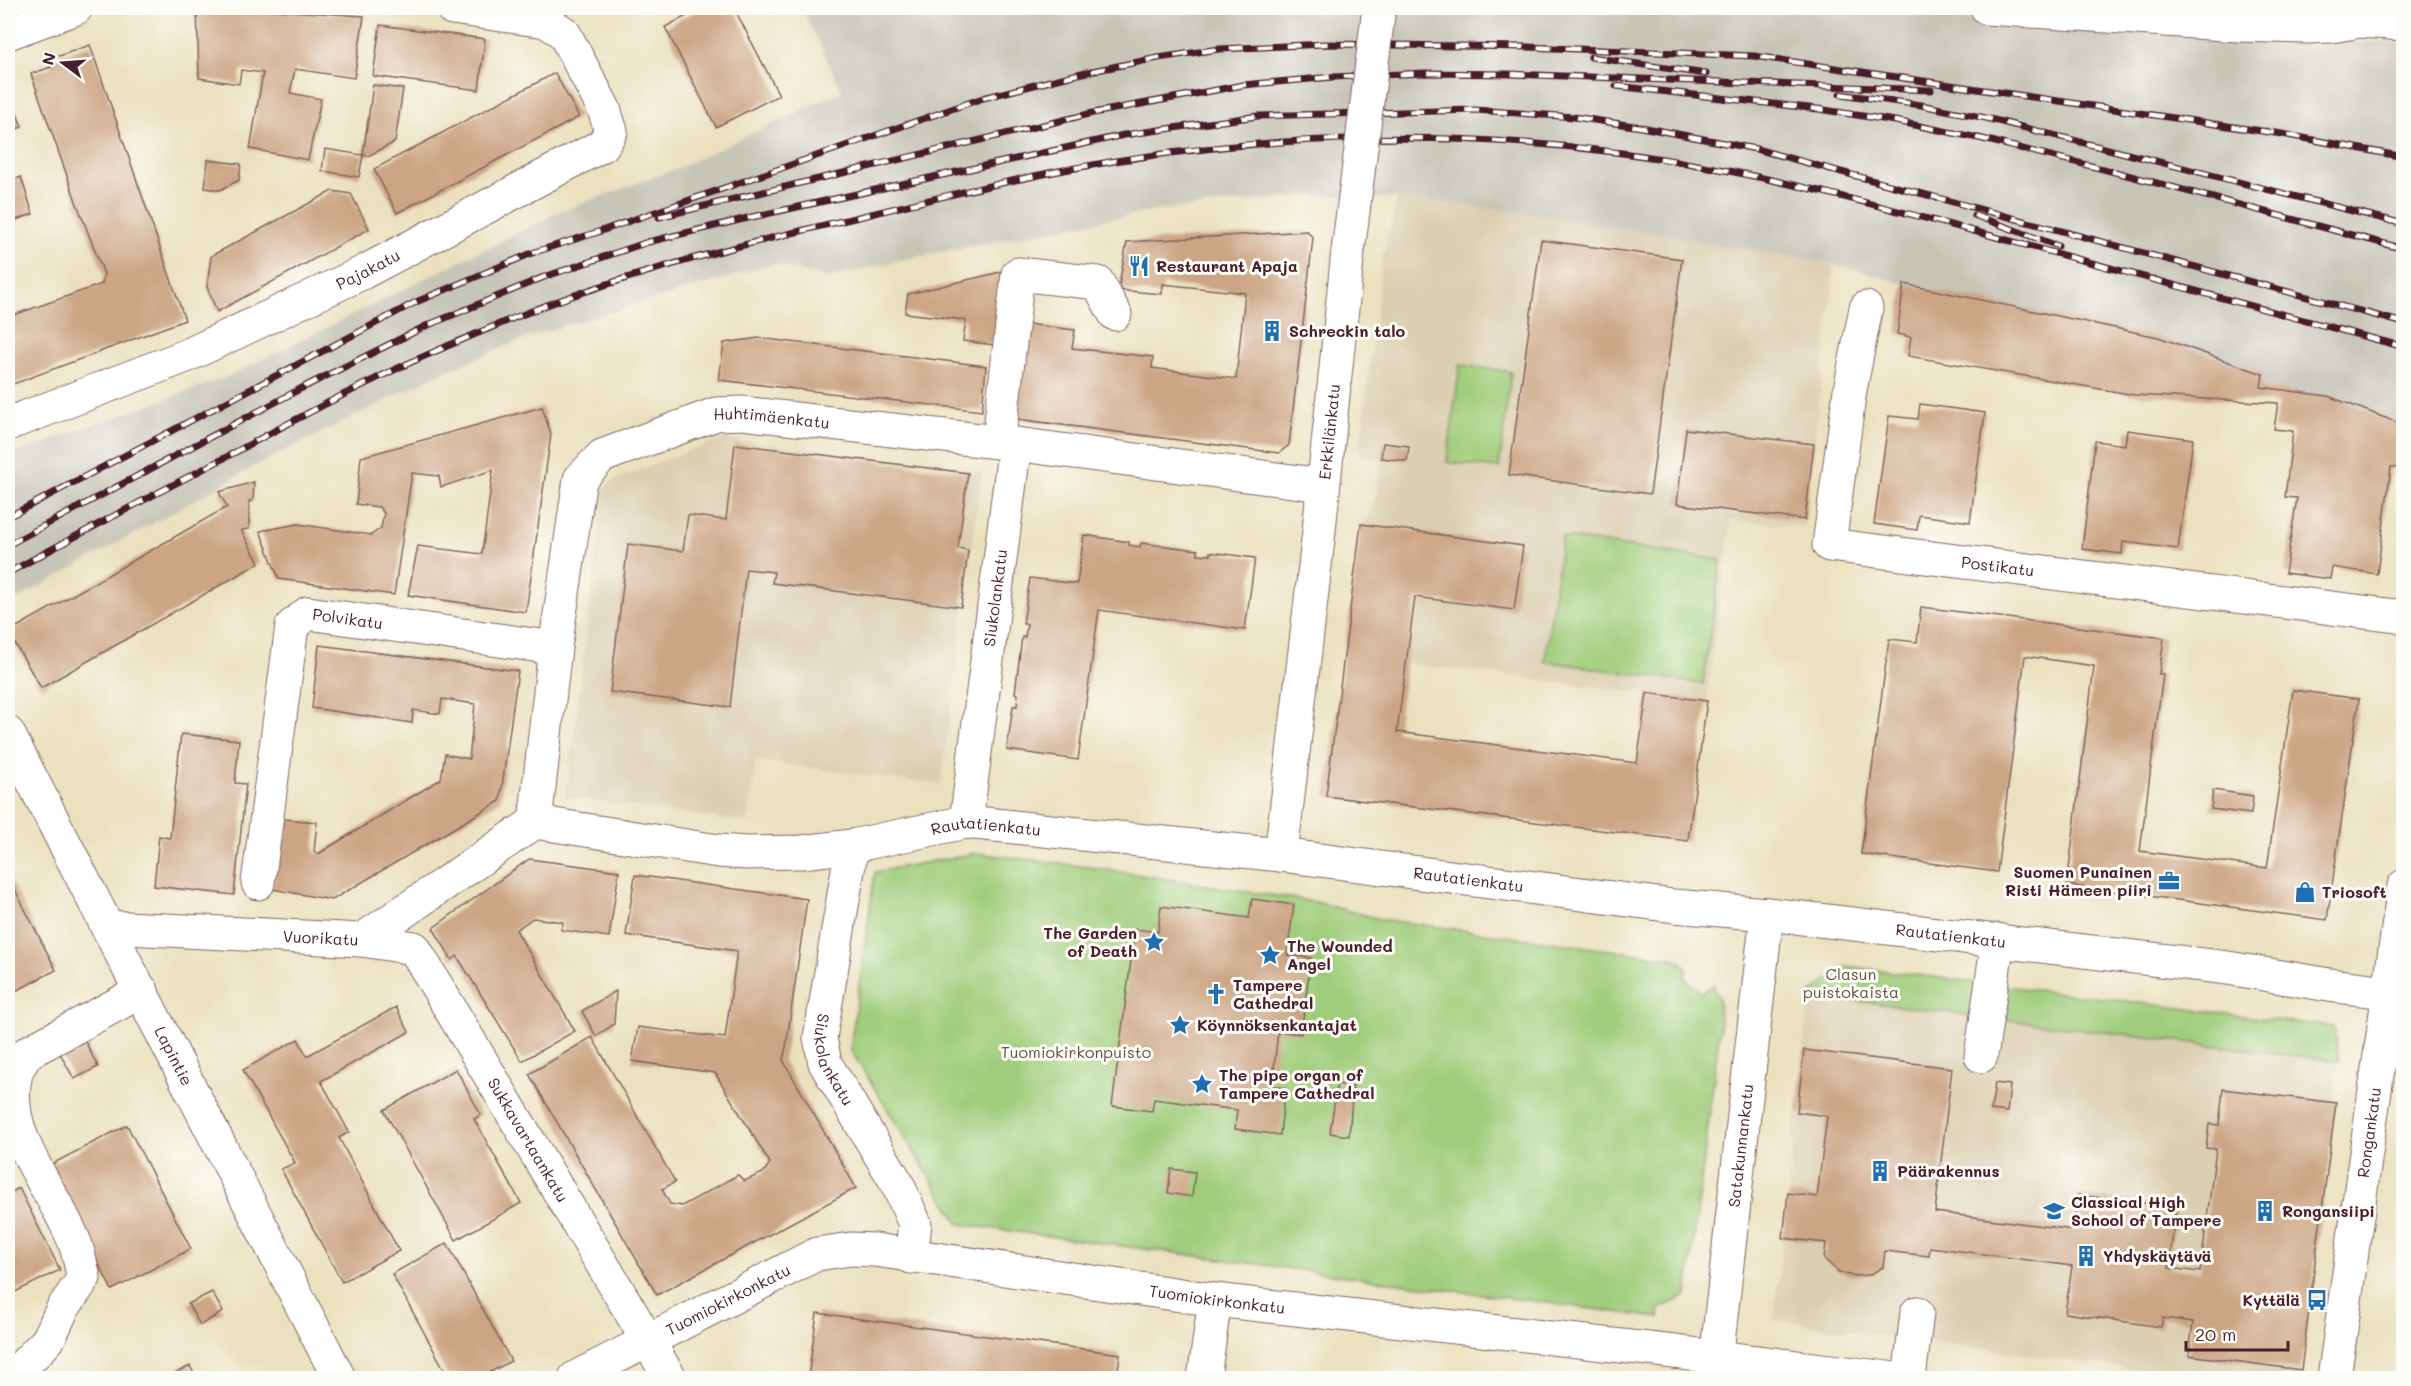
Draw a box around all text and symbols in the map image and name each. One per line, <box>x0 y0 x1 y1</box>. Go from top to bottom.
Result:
north arrow <box>33 33 93 93</box>
text: N <box>36 50 60 67</box>
street label: Pajakatu <box>332 244 403 294</box>
restaurant icon: Restaurant Apaja <box>1127 254 1151 278</box>
place label: Restaurant Apaja <box>1156 255 1298 276</box>
building icon: Schreckin talo <box>1260 319 1284 343</box>
place label: Schreckin talo <box>1289 320 1406 341</box>
street label: Erkkilänkatu <box>1313 383 1344 481</box>
street label: Huhtimäenkatu <box>713 402 831 433</box>
street label: Siukolankatu <box>978 548 1011 648</box>
street label: Postikatu <box>1960 551 2035 581</box>
street label: Polvikatu <box>311 603 384 634</box>
street label: Rautatienkatu <box>929 811 1042 840</box>
street label: Rautatienkatu <box>1412 861 1525 896</box>
place label: Suomen Punainen Risti Hämeen piiri <box>2005 861 2152 900</box>
office icon: Suomen Punainen Risti Hämeen piiri <box>2157 869 2181 893</box>
shop icon: Triosoft <box>2293 880 2317 904</box>
place label: Triosoft <box>2322 881 2387 902</box>
street label: Rautatienkatu <box>1894 918 2007 952</box>
place label: The Garden of Death <box>1044 922 1137 961</box>
street label: Vuorikatu <box>282 925 359 950</box>
place icon: The Garden of Death <box>1142 930 1166 954</box>
place label: The Wounded Angel <box>1287 935 1393 974</box>
place icon: The Wounded Angel <box>1258 943 1282 967</box>
park label: Clasun puistokaista <box>1803 963 1899 1002</box>
place label: Tampere Cathedral <box>1233 974 1313 1013</box>
church icon: Tampere Cathedral <box>1204 982 1228 1006</box>
street label: Siukolankatu <box>810 1012 859 1109</box>
place icon: Köynnöksenkantajat <box>1168 1013 1192 1037</box>
place label: Köynnöksenkantajat <box>1197 1014 1357 1035</box>
street label: Lapintie <box>150 1023 198 1089</box>
park label: Tuomiokirkonpuisto <box>1001 1041 1151 1062</box>
place label: The pipe organ of Tampere Cathedral <box>1219 1064 1374 1103</box>
place icon: The pipe organ of Tampere Cathedral <box>1190 1072 1214 1096</box>
street label: Sukkavartaankatu <box>484 1074 574 1206</box>
street label: Satakunnankatu <box>1723 1083 1758 1208</box>
street label: Rongankatu <box>2352 1086 2385 1179</box>
building icon: Päärakennus <box>1868 1159 1892 1183</box>
place label: Päärakennus <box>1897 1160 2000 1181</box>
place label: Classical High School of Tampere <box>2071 1191 2221 1230</box>
school or university icon: Classical High School of Tampere <box>2042 1199 2066 1223</box>
building icon: Rongansiipi <box>2253 1199 2277 1223</box>
place label: Rongansiipi <box>2282 1200 2375 1221</box>
building icon: Yhdyskäytävä <box>2074 1244 2098 1268</box>
place label: Yhdyskäytävä <box>2103 1245 2212 1266</box>
street label: Tuomiokirkonkatu <box>662 1259 794 1340</box>
street label: Tuomiokirkonkatu <box>1148 1279 1286 1318</box>
bus stop icon: Kyttälä <box>2305 1288 2329 1312</box>
place label: Kyttälä <box>2243 1289 2300 1310</box>
scale bar <box>2186 1314 2288 1352</box>
text: 20 m <box>2195 1322 2236 1346</box>

